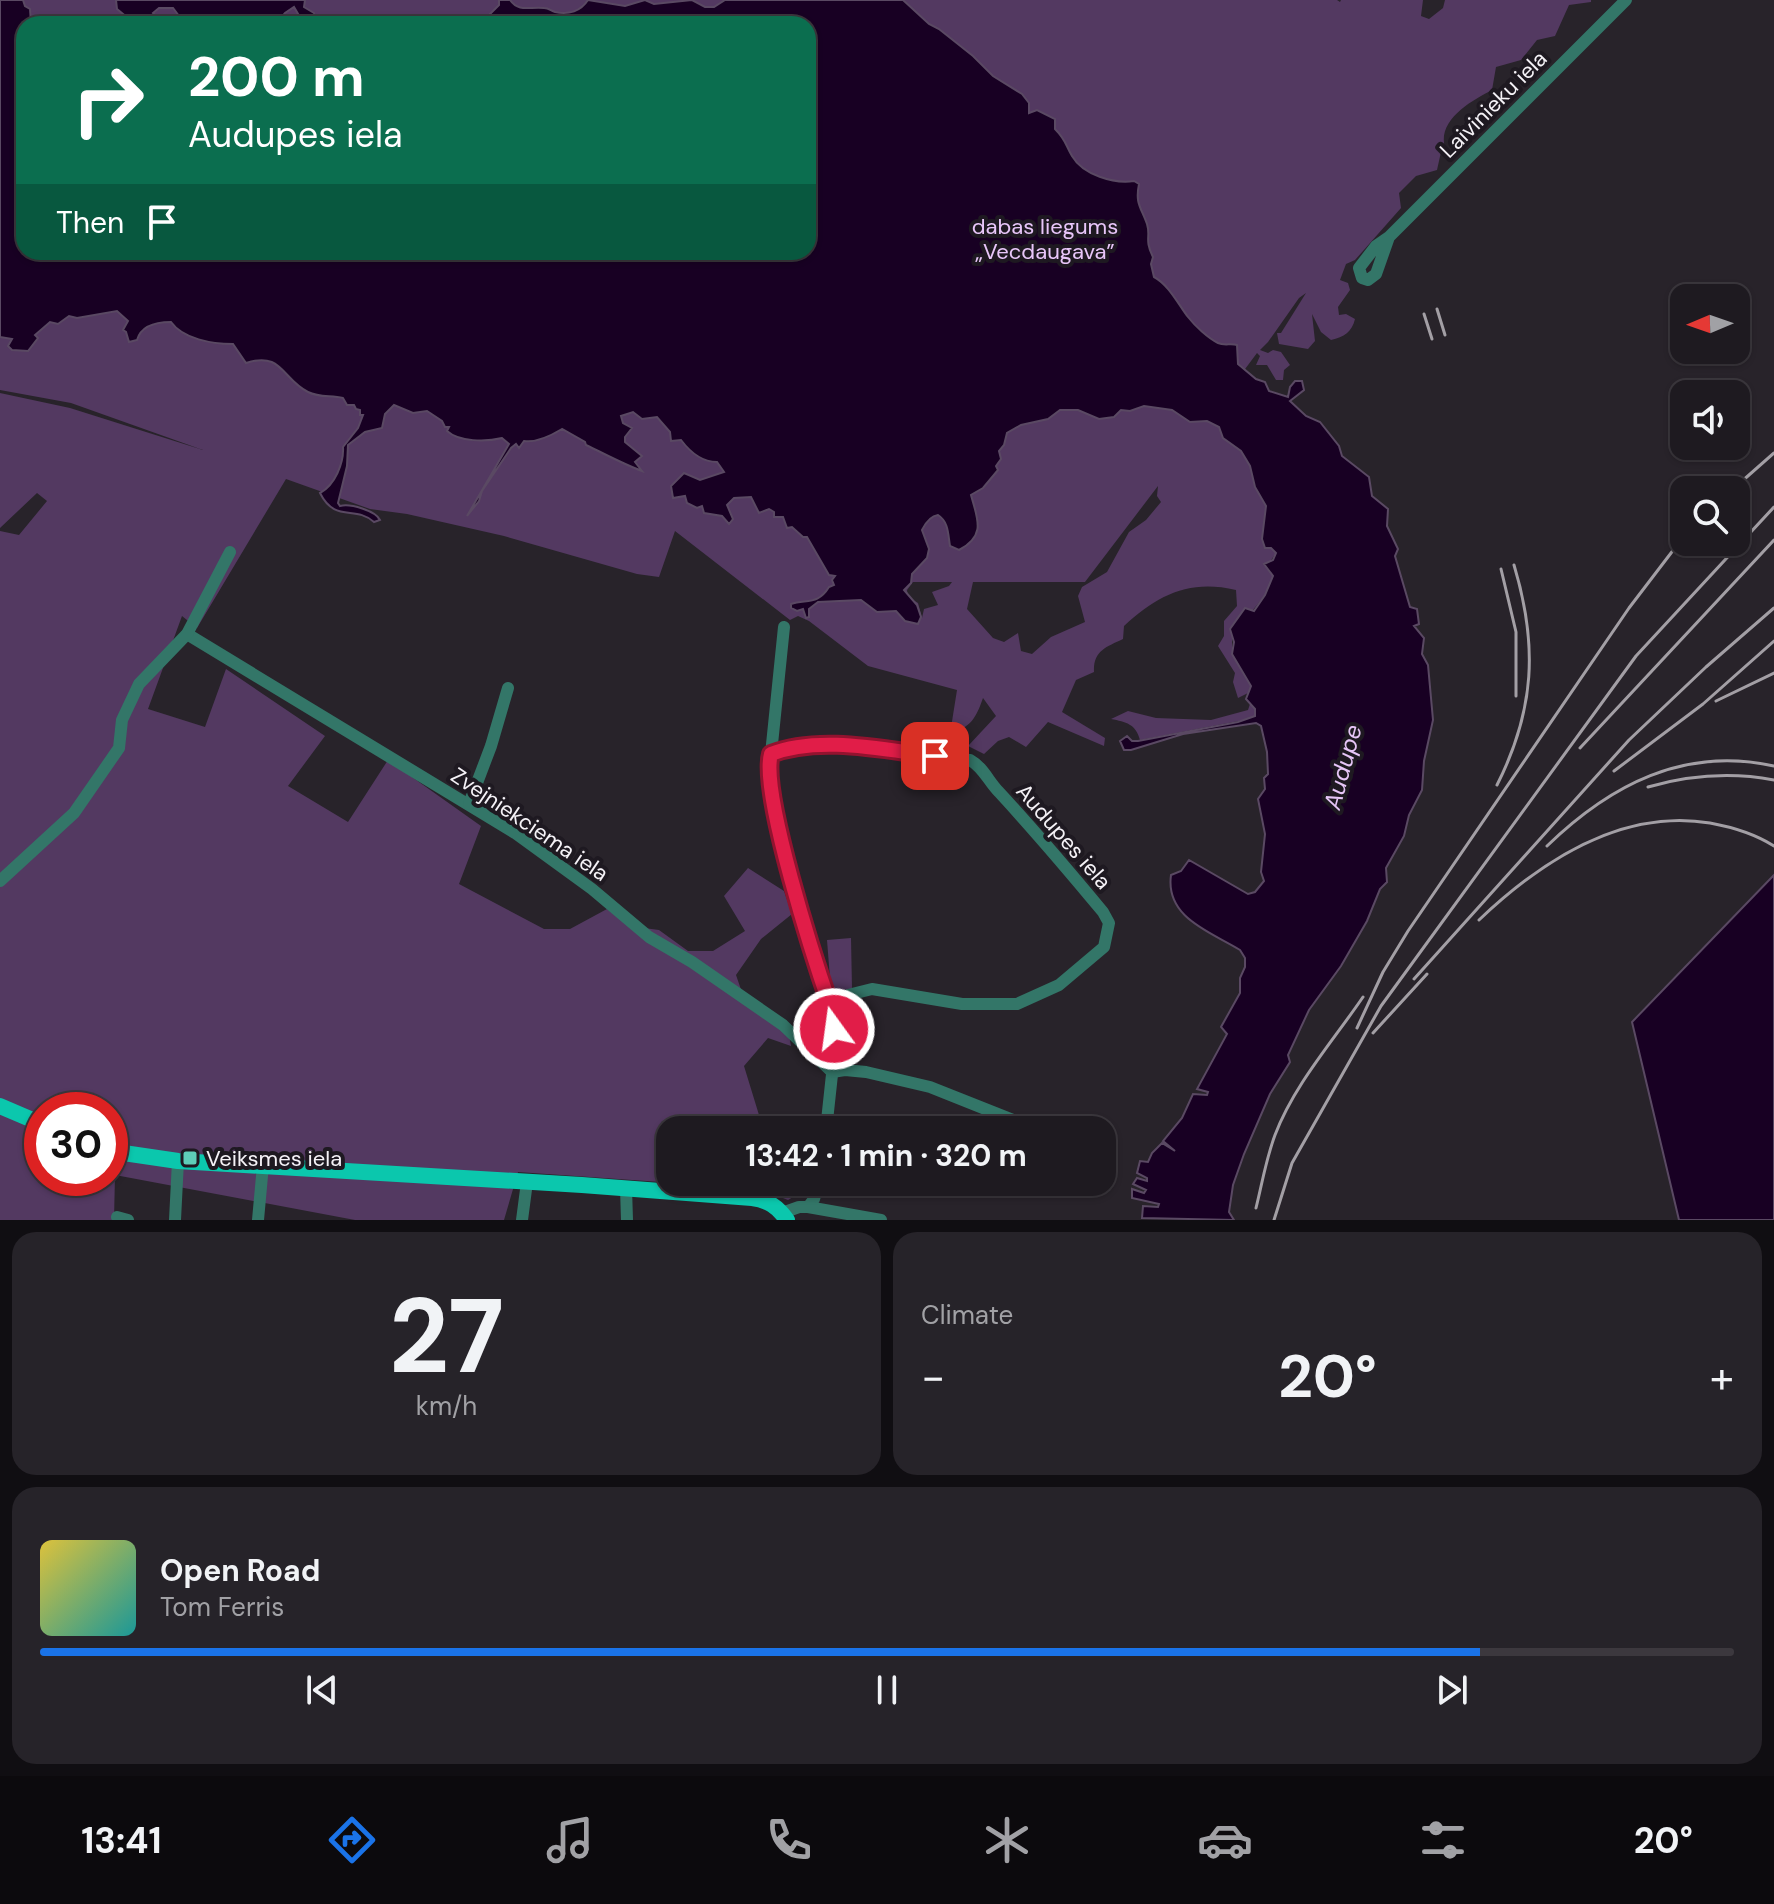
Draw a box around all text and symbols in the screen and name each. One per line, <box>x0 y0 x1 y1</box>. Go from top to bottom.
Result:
text: 200 m <box>188 40 365 113</box>
street label: Laivinieku iela <box>1433 44 1553 164</box>
icon: right <box>56 48 160 152</box>
text: Audupes iela <box>188 111 403 158</box>
icon: arrive <box>140 200 184 244</box>
text: Then <box>56 203 124 242</box>
park label: dabas liegums „Vecdaugava” <box>972 212 1118 266</box>
north arrow <box>1670 284 1750 364</box>
map controls <box>1670 284 1750 556</box>
button: sound <box>1670 380 1750 460</box>
button: search <box>1670 476 1750 556</box>
water label: Audupe <box>1316 721 1369 814</box>
pin <box>901 722 969 790</box>
icon: arrive <box>913 734 957 778</box>
street label: Zvejniekciema iela <box>445 761 614 888</box>
street label: Audupes iela <box>1010 777 1118 895</box>
position arrow <box>792 987 876 1071</box>
speed limit sign: 30 <box>24 1092 128 1196</box>
text: 13:42 · 1 min · 320 m <box>745 1136 1027 1175</box>
place label: Veiksmes iela <box>206 1144 342 1173</box>
marker: Veiksmes iela <box>181 1149 199 1167</box>
text: 27 <box>389 1269 504 1404</box>
text: Climate <box>921 1298 1013 1332</box>
text: 20° <box>1278 1337 1377 1416</box>
text: − <box>921 1348 945 1406</box>
text: + <box>1710 1348 1734 1406</box>
text: km/h <box>416 1389 477 1423</box>
text: Open Road <box>160 1551 320 1590</box>
text: Tom Ferris <box>160 1590 284 1624</box>
icon: previous <box>300 1668 344 1712</box>
icon: pause <box>865 1668 909 1712</box>
icon: next <box>1430 1668 1474 1712</box>
icon: directions <box>324 1812 380 1868</box>
icon: music <box>542 1812 598 1868</box>
icon: phone <box>761 1812 817 1868</box>
icon: climate <box>979 1812 1035 1868</box>
icon: car <box>1197 1812 1253 1868</box>
icon: filters <box>1415 1812 1471 1868</box>
text: 13:41 <box>81 1817 162 1864</box>
text: 20° <box>1634 1817 1693 1864</box>

